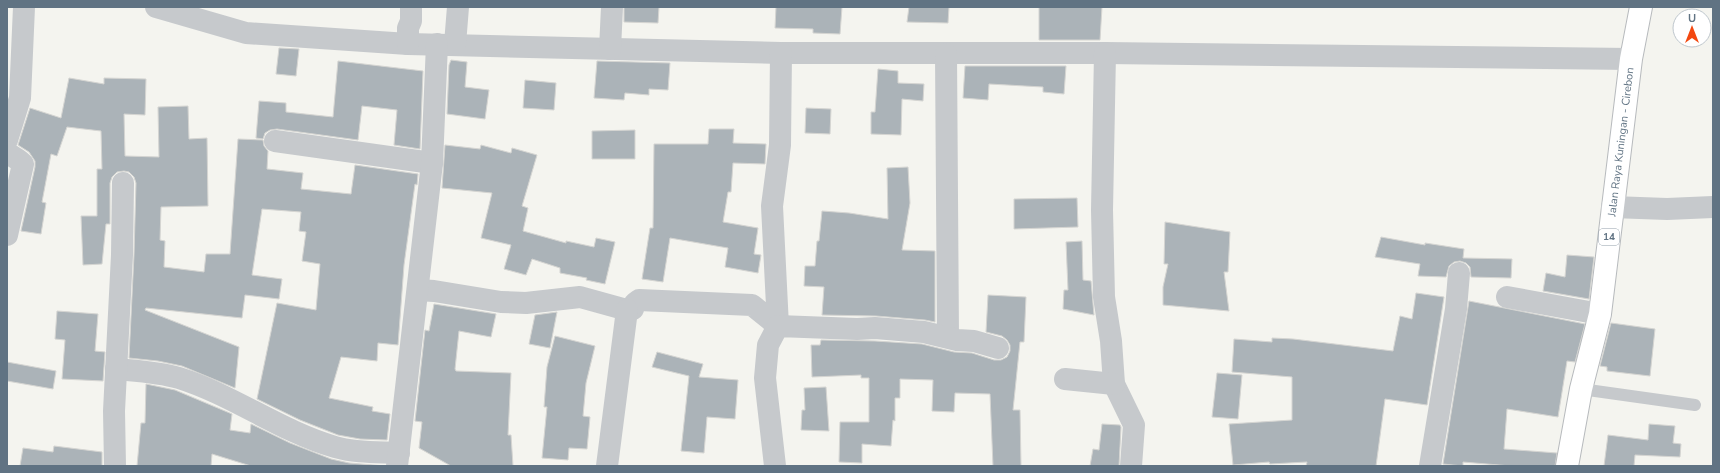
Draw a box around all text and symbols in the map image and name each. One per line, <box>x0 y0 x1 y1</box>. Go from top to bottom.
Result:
north arrow <box>1672 8 1712 48</box>
text: U <box>1688 11 1696 26</box>
street label: Jalan Raya Kuningan - Cirebon <box>1604 67 1638 218</box>
road number: 14 <box>1599 229 1619 245</box>

